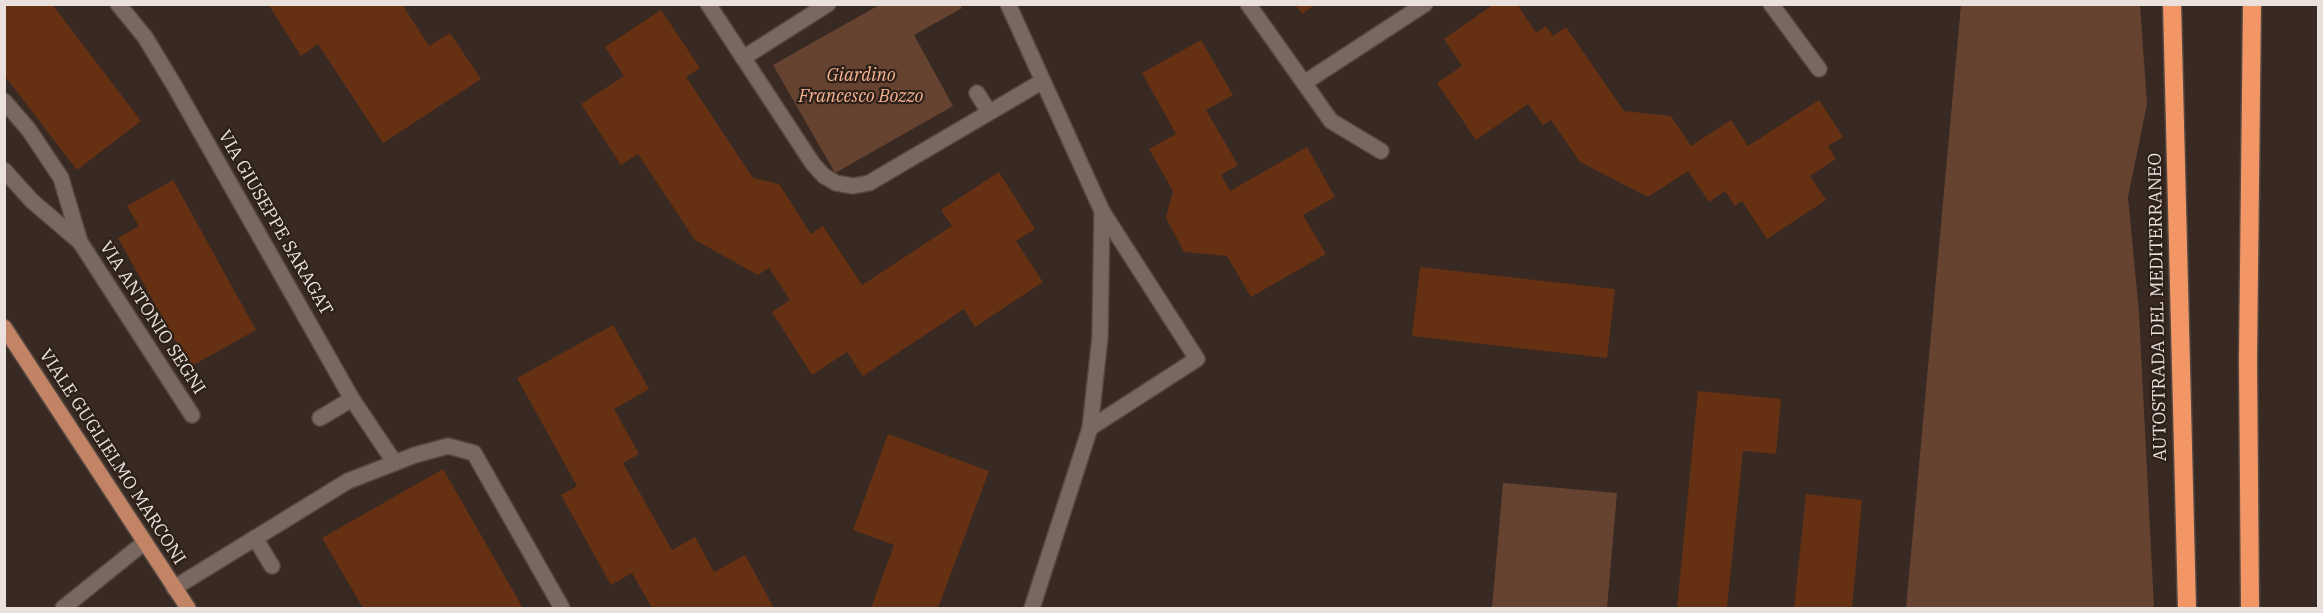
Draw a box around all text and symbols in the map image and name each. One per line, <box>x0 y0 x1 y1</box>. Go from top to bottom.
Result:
park label: Giardino Francesco Bozzo <box>798 65 924 107</box>
street label: VIA GIUSEPPE SARAGAT <box>213 127 337 319</box>
street label: AUTOSTRADA DEL MEDITERRANEO <box>2145 152 2171 462</box>
street label: VIA ANTONIO SEGNI <box>94 237 210 399</box>
street label: VIALE GUGLIELMO MARCONI <box>34 345 190 569</box>

